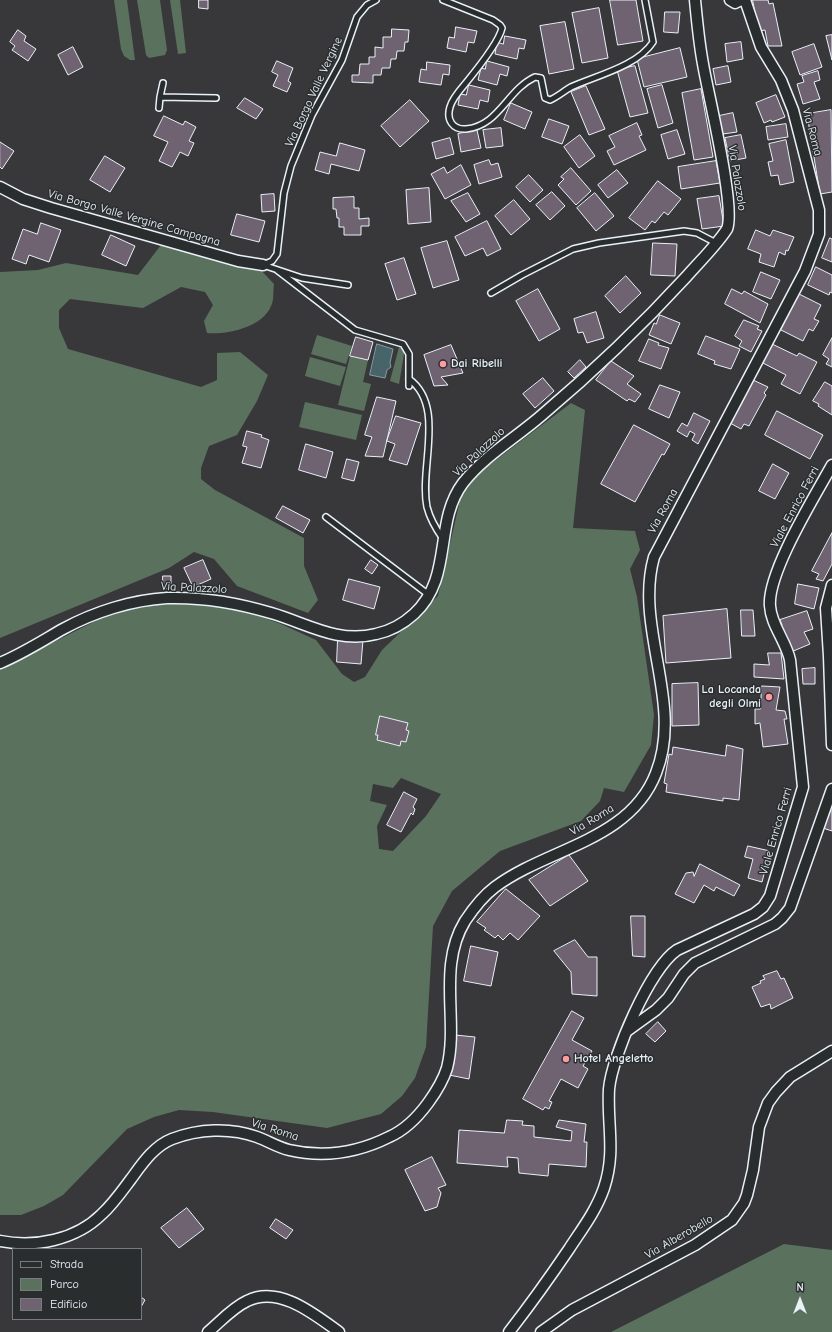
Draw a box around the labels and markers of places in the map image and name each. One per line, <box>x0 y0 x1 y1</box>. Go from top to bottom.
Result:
place label: Dai Ribelli <box>451 357 502 371</box>
marker: Dai Ribelli <box>438 359 448 369</box>
place label: La Locanda degli Olmi <box>702 683 761 711</box>
marker: La Locanda degli Olmi <box>764 692 774 702</box>
place label: Hotel Angeletto <box>574 1052 653 1066</box>
marker: Hotel Angeletto <box>561 1054 571 1064</box>

